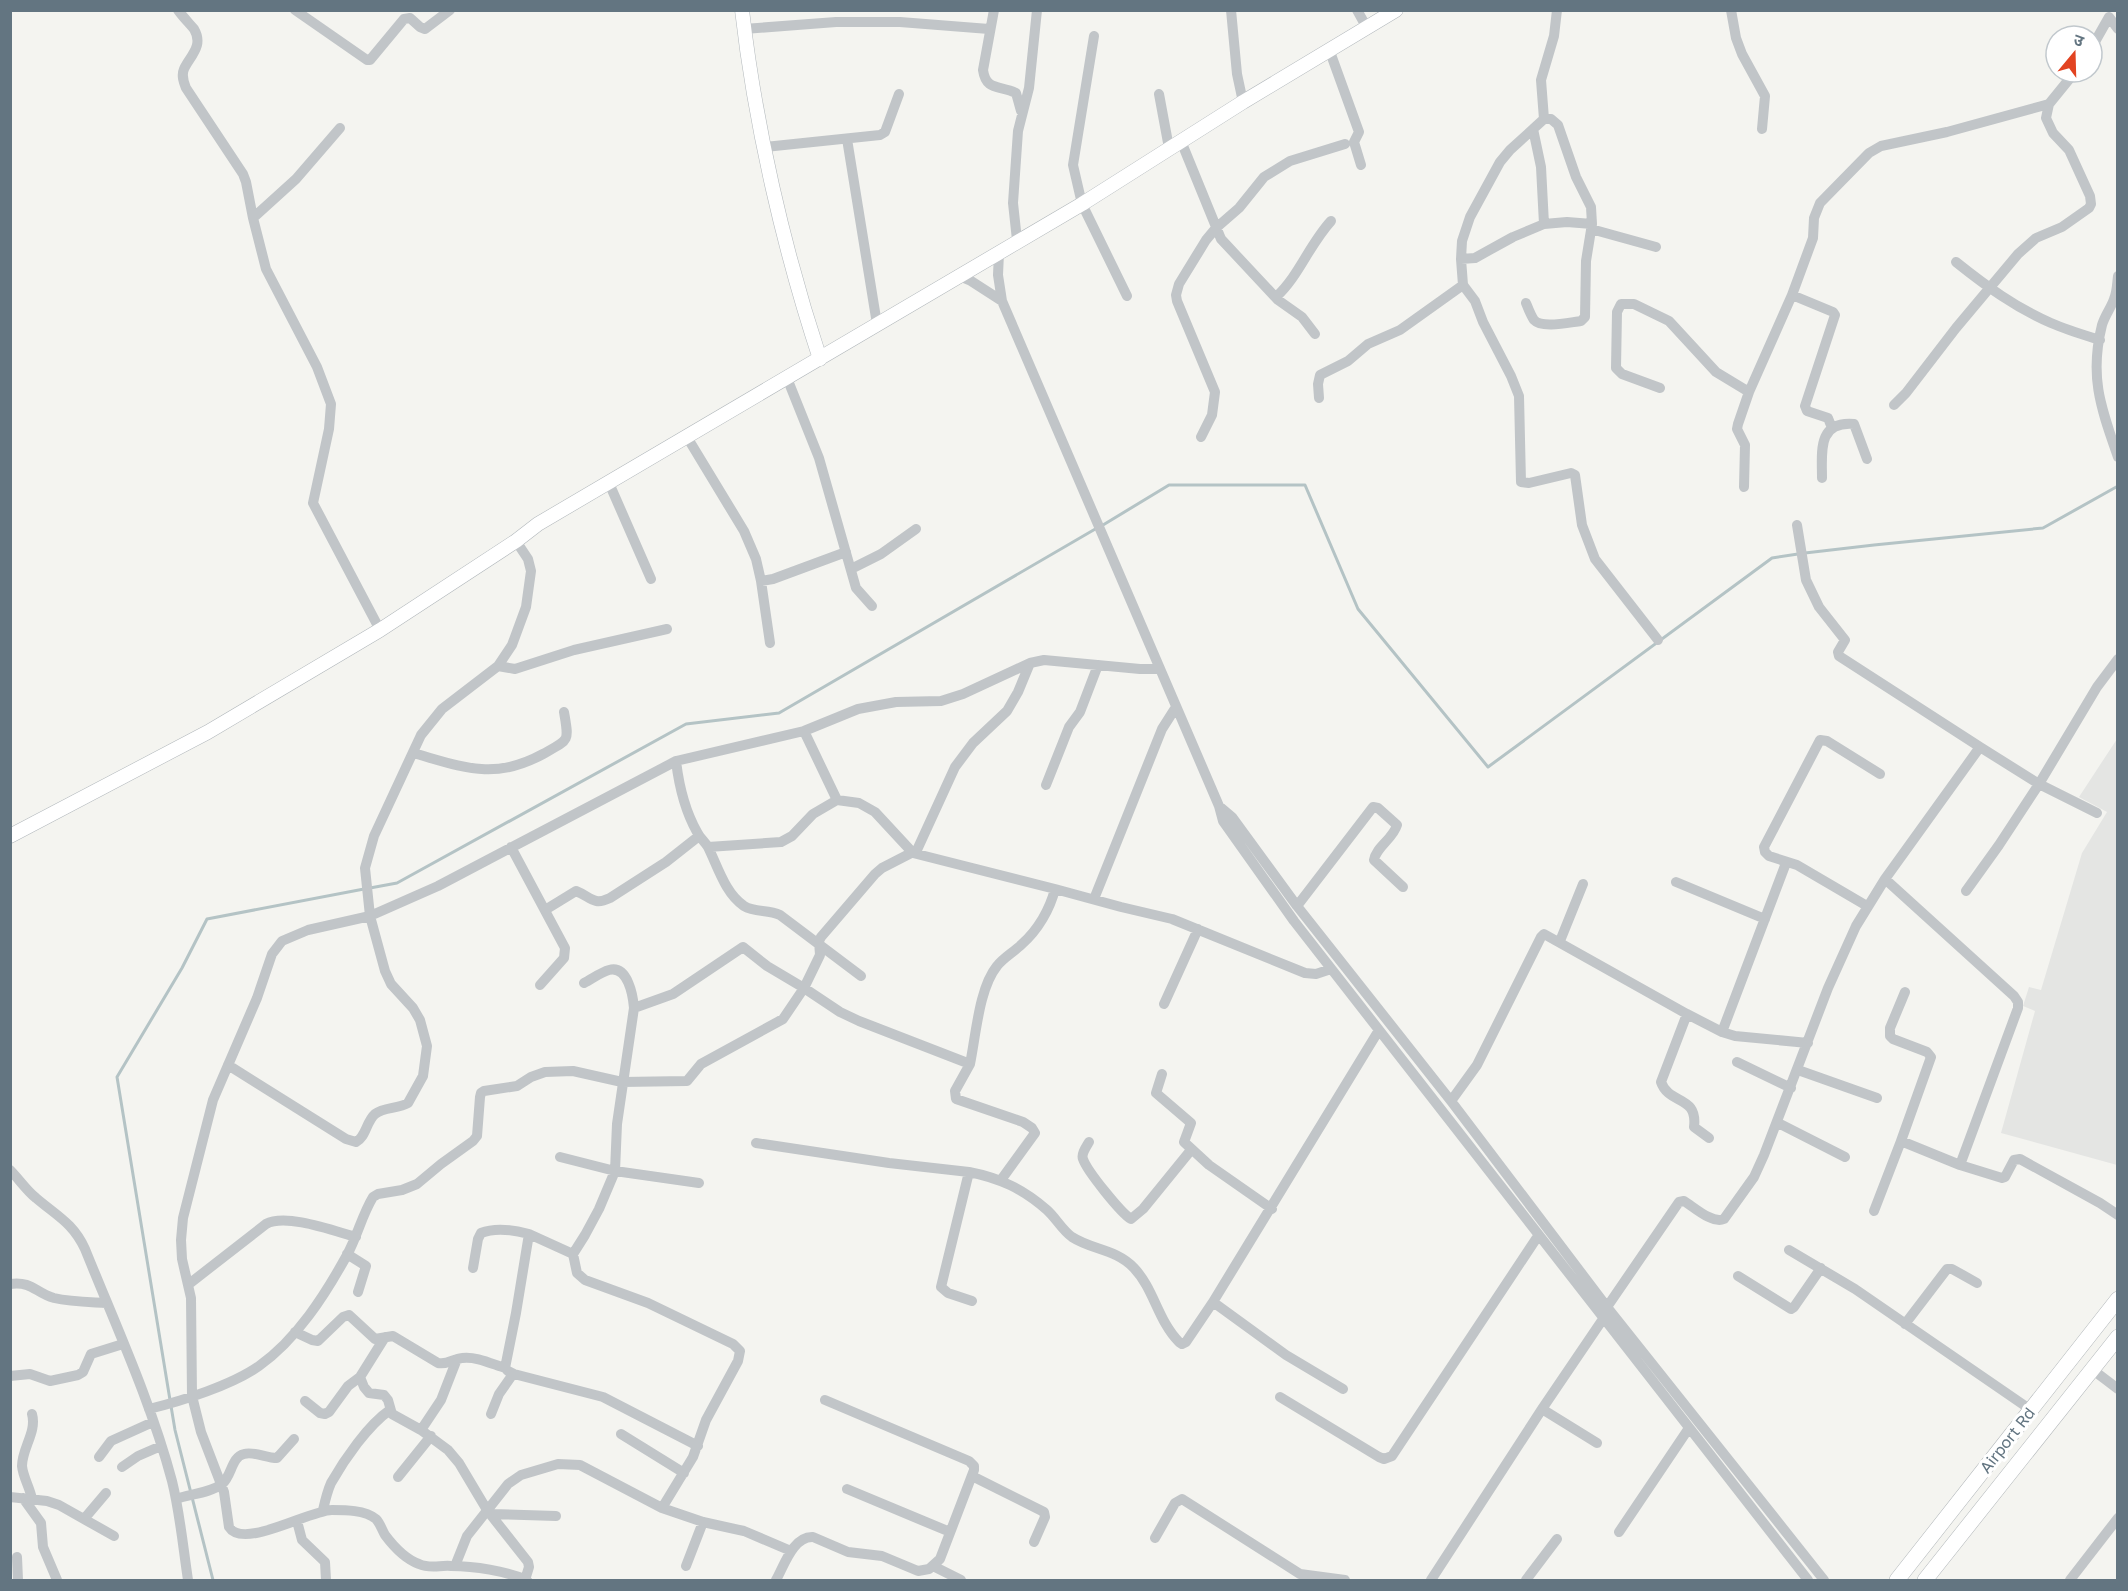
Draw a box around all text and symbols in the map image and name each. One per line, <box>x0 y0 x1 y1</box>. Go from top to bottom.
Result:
north arrow <box>2044 24 2104 84</box>
text: उ <box>2071 29 2087 51</box>
street label: Airport Rd <box>1975 1403 2039 1477</box>

